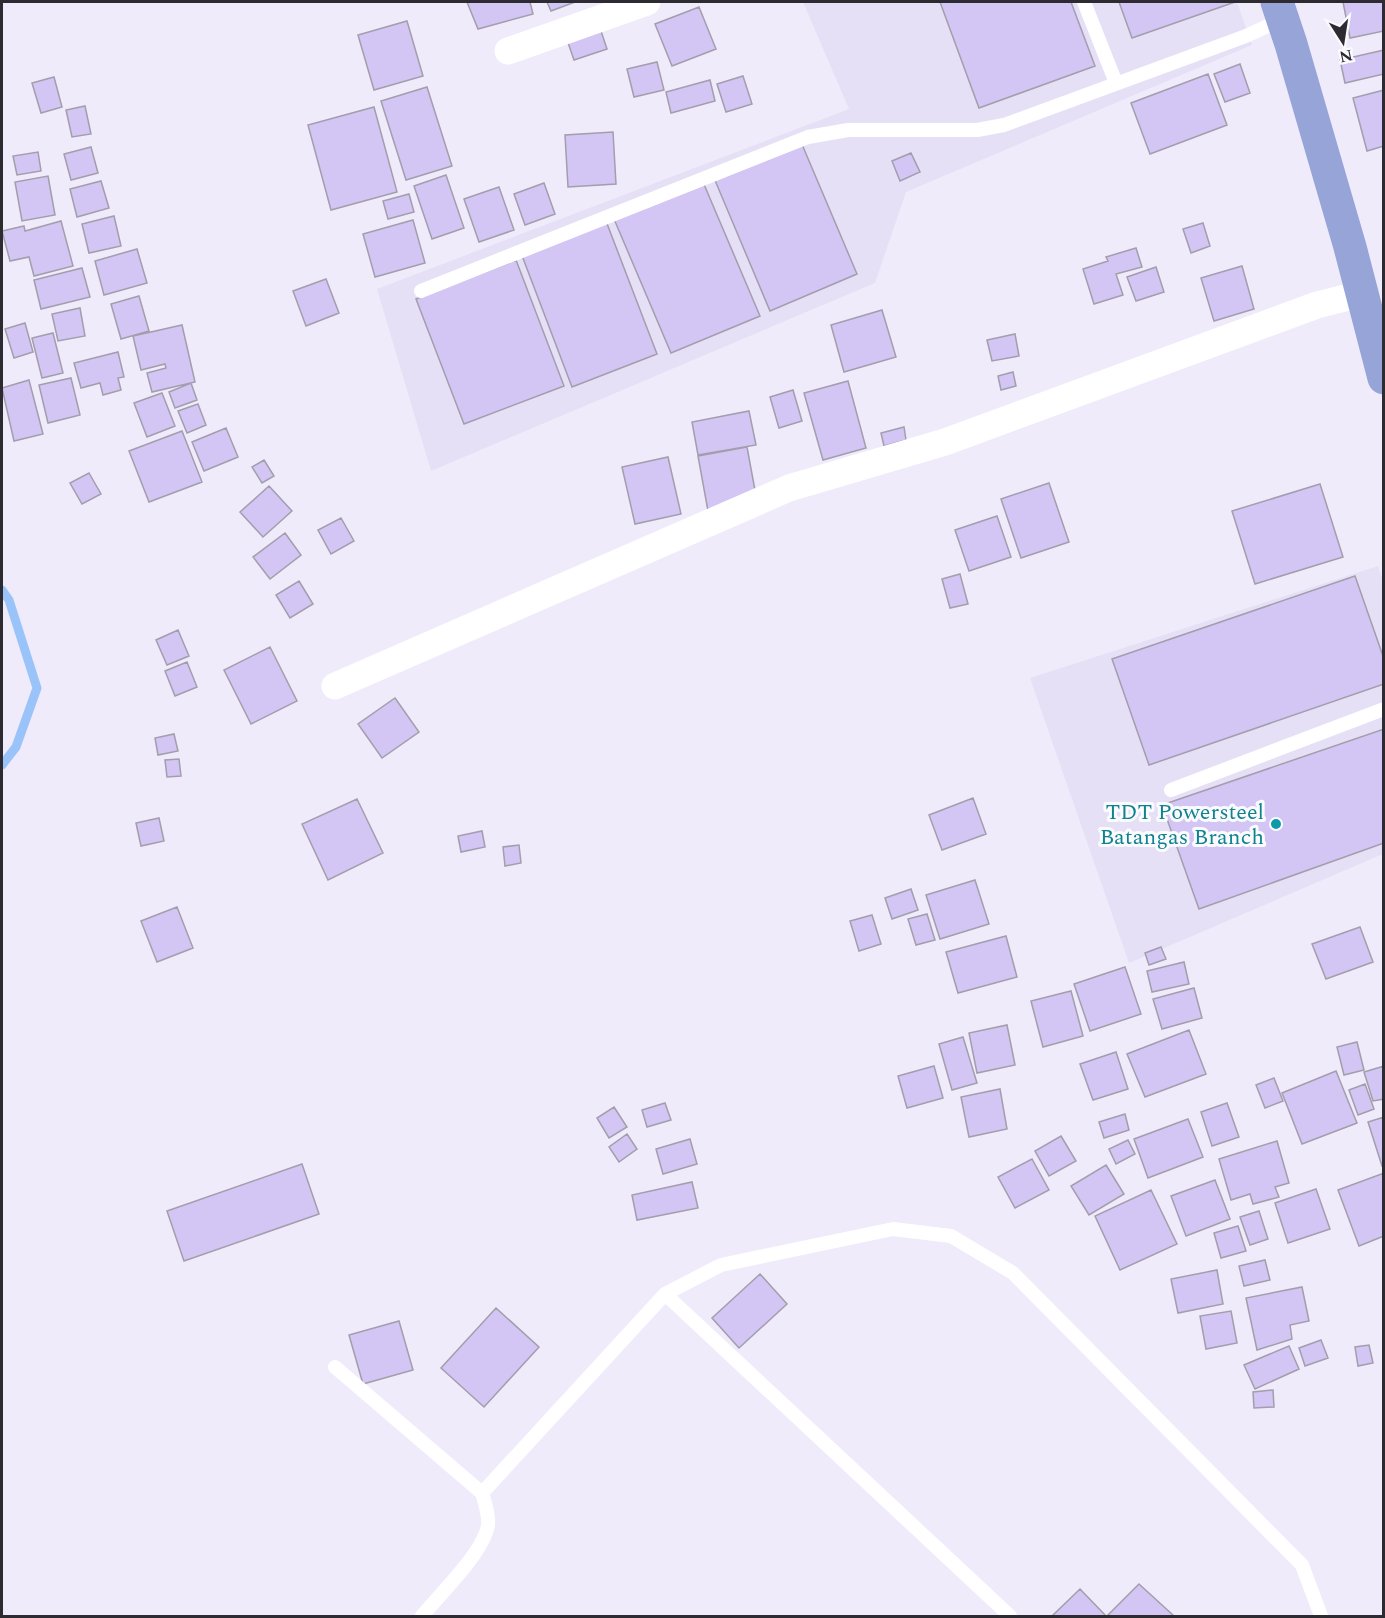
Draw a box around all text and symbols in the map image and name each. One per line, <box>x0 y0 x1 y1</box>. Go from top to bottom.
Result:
north arrow <box>1313 12 1373 72</box>
text: N <box>1337 43 1355 69</box>
place label: TDT Powersteel Batangas Branch <box>1100 796 1264 854</box>
marker: TDT Powersteel Batangas Branch <box>1269 817 1283 831</box>

